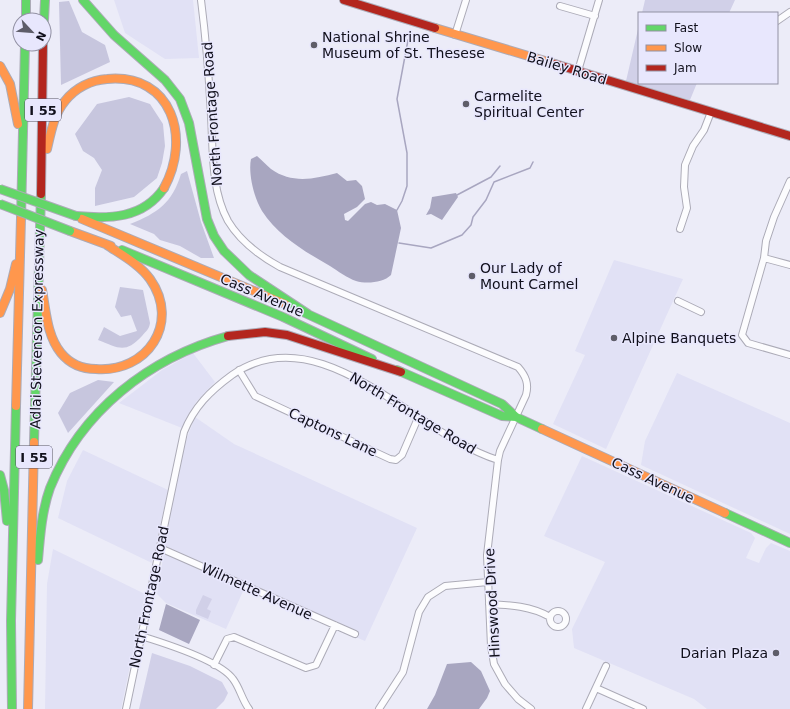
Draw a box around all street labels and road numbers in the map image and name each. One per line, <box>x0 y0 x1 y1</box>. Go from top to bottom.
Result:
street label: North Frontage Road <box>199 41 225 187</box>
street label: Bailey Road <box>525 48 609 88</box>
road number: I 55 <box>25 99 61 121</box>
street label: Adlai Stevenson Expressway <box>27 229 47 429</box>
street label: Cass Avenue <box>218 270 306 320</box>
street label: North Frontage Road <box>347 369 479 457</box>
street label: Captons Lane <box>286 405 380 459</box>
road number: I 55 <box>16 446 52 468</box>
street label: Cass Avenue <box>609 454 697 506</box>
street label: North Frontage Road <box>126 525 172 669</box>
street label: Hinswood Drive <box>481 548 503 658</box>
street label: Wilmette Avenue <box>199 559 315 623</box>

